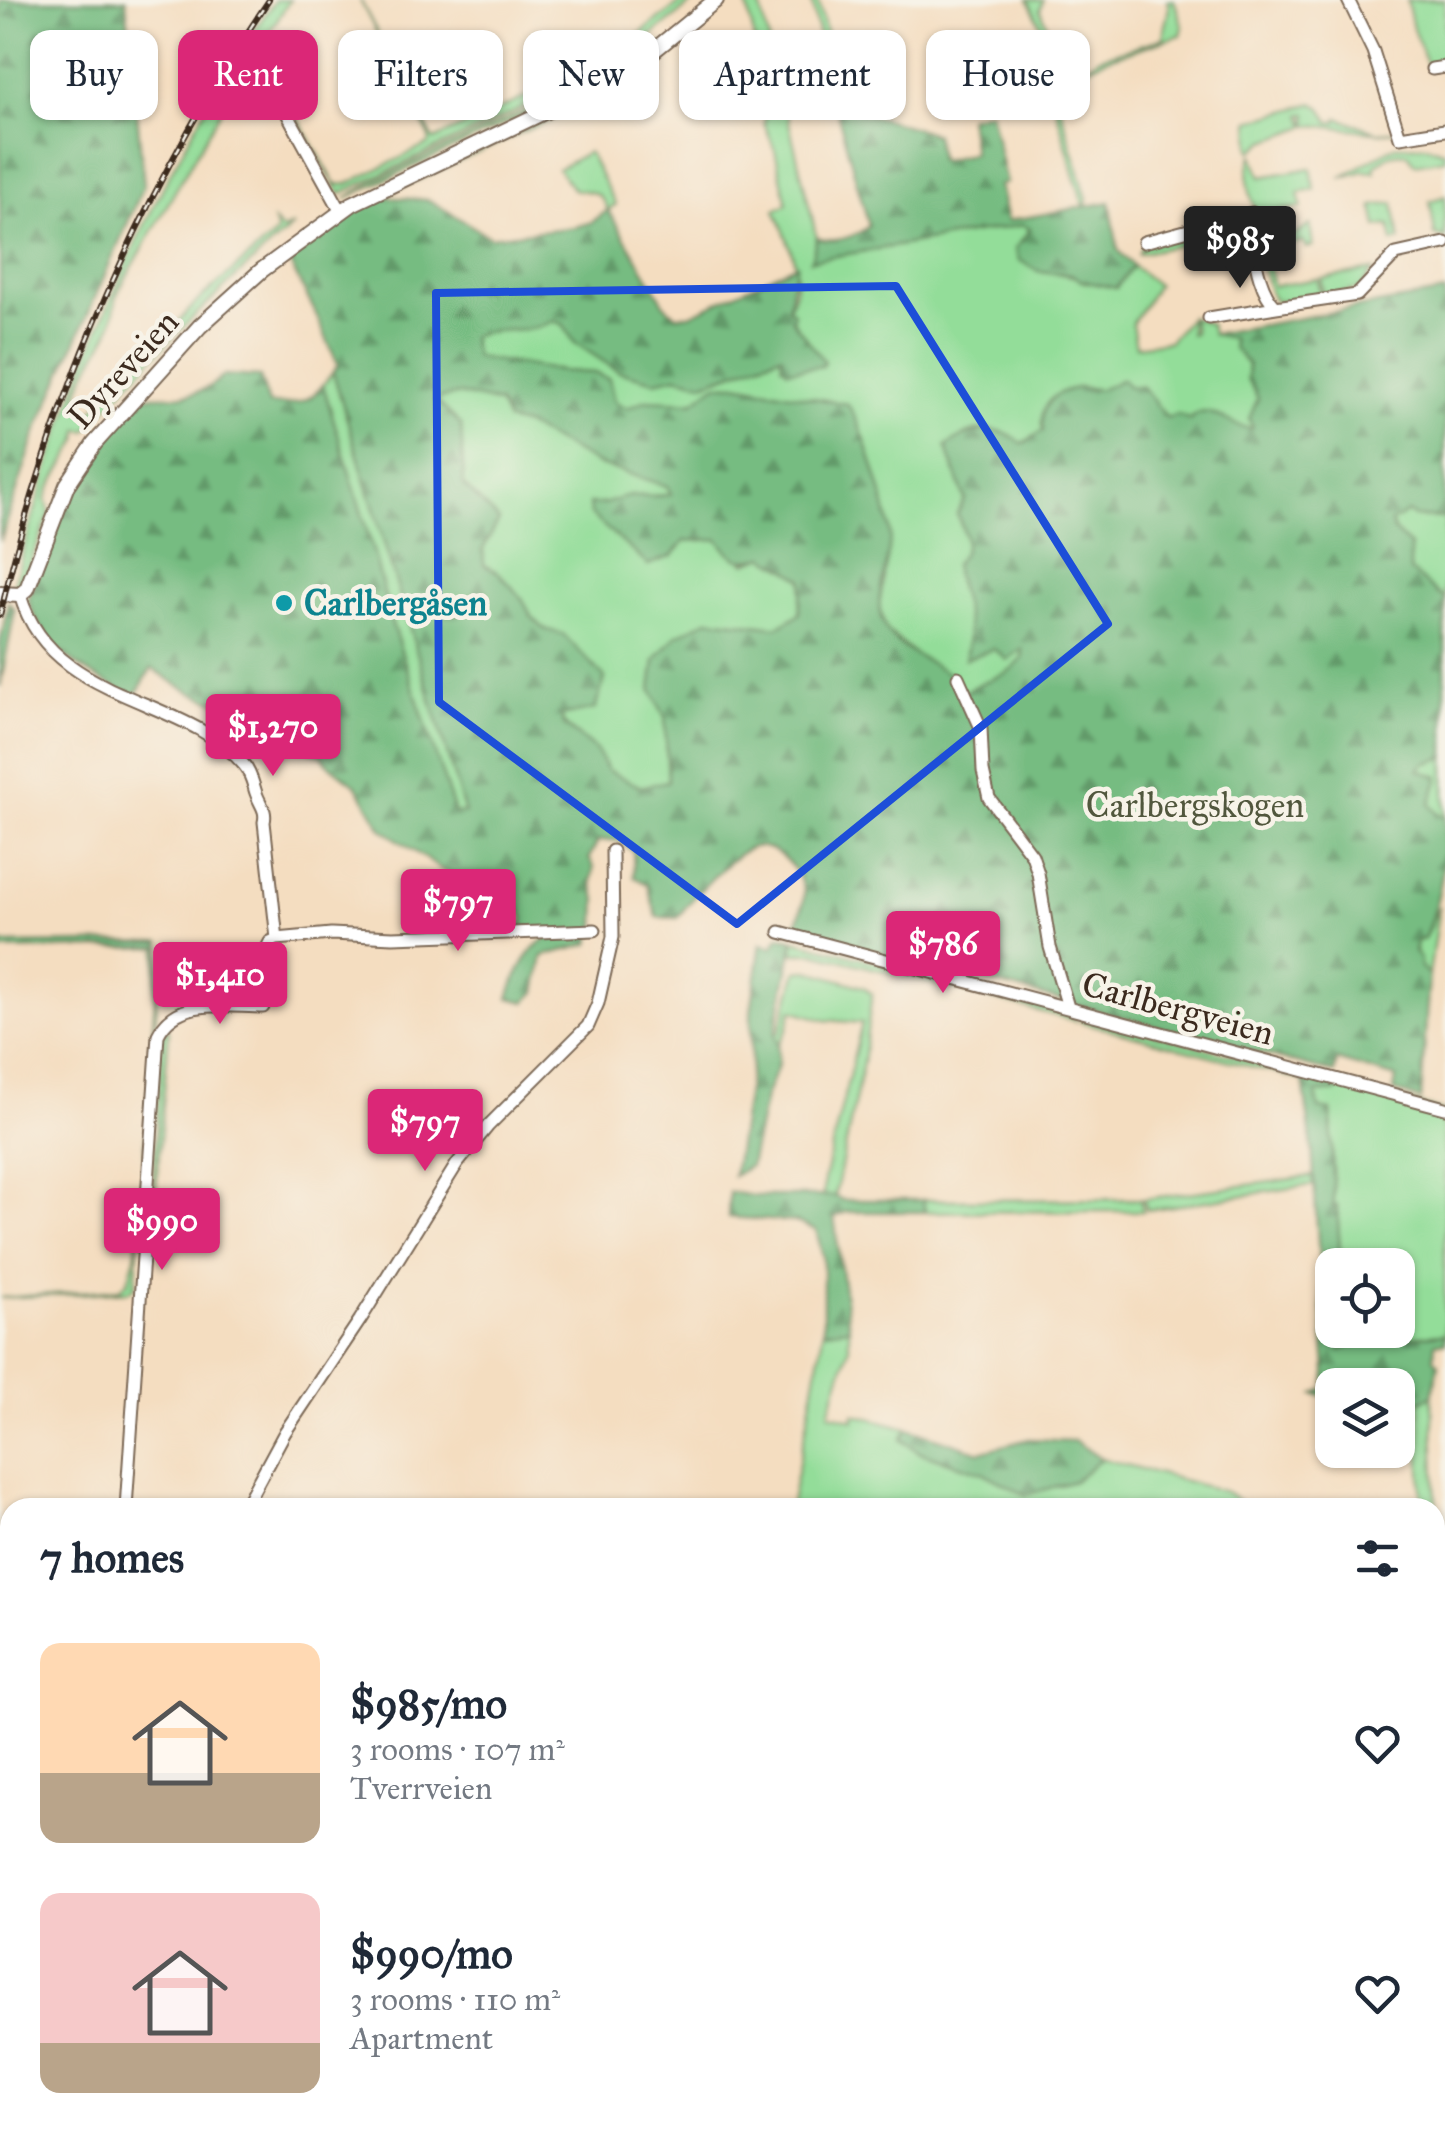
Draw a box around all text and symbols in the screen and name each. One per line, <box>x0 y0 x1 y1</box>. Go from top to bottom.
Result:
chip: Buy <box>30 30 158 120</box>
chip: Rent <box>178 30 318 120</box>
chip: Filters <box>338 30 503 120</box>
chip: New <box>523 30 659 120</box>
chip: Apartment <box>679 30 906 120</box>
chip: House <box>926 30 1090 120</box>
pin: $985 <box>1181 206 1299 291</box>
text: $985 <box>1206 219 1274 258</box>
street label: Dyreveien <box>59 301 188 438</box>
place label: Carlbergåsen <box>304 582 487 625</box>
marker: Carlbergåsen <box>273 592 295 614</box>
pin: $1,270 <box>192 694 354 779</box>
text: $1,270 <box>228 707 318 746</box>
park label: Carlbergskogen <box>1086 784 1304 827</box>
pin: $797 <box>399 869 517 954</box>
text: $797 <box>423 882 493 921</box>
pin: $786 <box>884 911 1002 996</box>
text: $786 <box>908 924 978 963</box>
pin: $1,410 <box>139 942 301 1027</box>
text: $1,410 <box>175 955 265 994</box>
street label: Carlbergveien <box>1077 962 1278 1055</box>
pin: $797 <box>366 1089 484 1174</box>
text: $797 <box>390 1102 460 1141</box>
pin: $990 <box>103 1188 221 1273</box>
text: $990 <box>126 1201 198 1240</box>
map controls <box>1315 1248 1415 1468</box>
button: locate <box>1315 1248 1415 1348</box>
button: layers <box>1315 1368 1415 1468</box>
icon: filters <box>1350 1531 1405 1586</box>
text: 7 homes <box>40 1532 184 1584</box>
text: $985/mo <box>350 1678 507 1730</box>
icon: home <box>120 1683 240 1803</box>
icon: heart <box>1350 1716 1405 1771</box>
text: 3 rooms · 107 m² <box>350 1730 565 1769</box>
text: Tverrveien <box>350 1769 492 1808</box>
text: $990/mo <box>350 1928 513 1980</box>
icon: home <box>120 1933 240 2053</box>
icon: heart <box>1350 1966 1405 2021</box>
text: 3 rooms · 110 m² <box>350 1980 560 2019</box>
text: Apartment <box>350 2019 493 2058</box>

